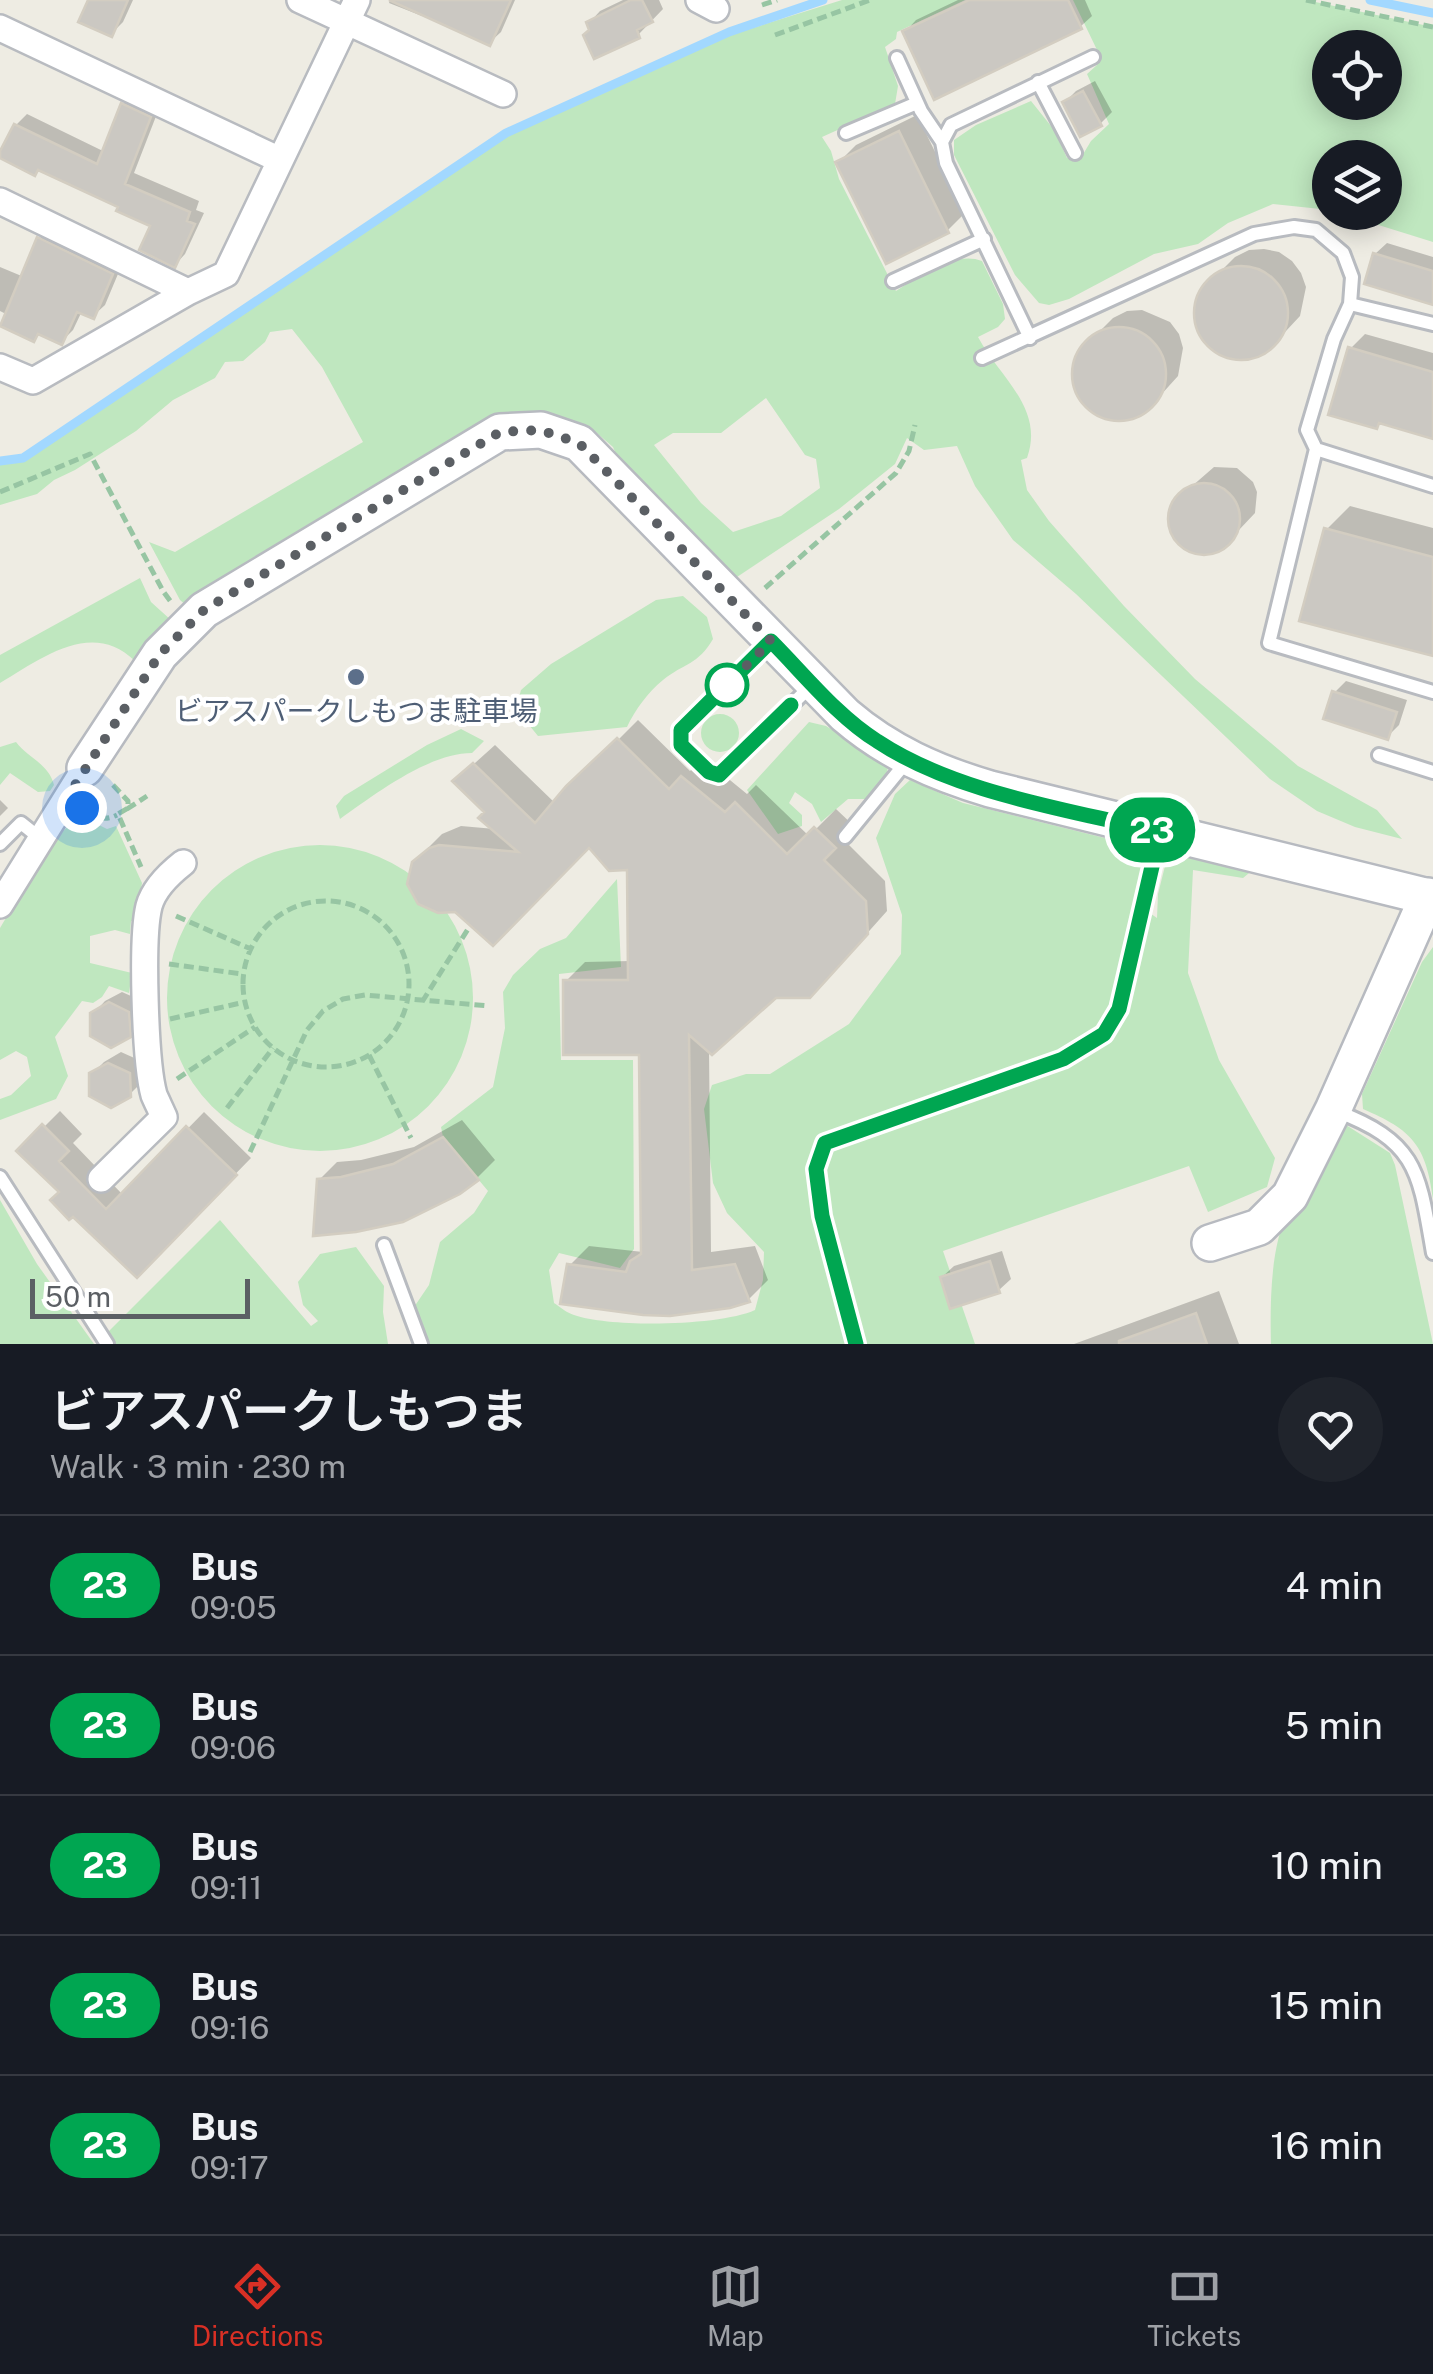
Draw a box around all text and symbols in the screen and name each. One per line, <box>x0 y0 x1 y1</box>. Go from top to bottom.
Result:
map controls <box>1312 30 1402 230</box>
button: locate <box>1312 30 1402 120</box>
button: layers <box>1312 140 1402 230</box>
unlabelled marker <box>706 664 748 706</box>
marker: ビアスパークしもつま駐車場 <box>345 666 367 688</box>
place label: ビアスパークしもつま駐車場 <box>175 694 537 727</box>
your location <box>57 783 107 833</box>
line badge: 23 <box>1107 798 1197 862</box>
text: 23 <box>1129 810 1175 851</box>
scale bar <box>30 1274 250 1318</box>
text: 50 m <box>45 1280 111 1313</box>
button: heart <box>1278 1377 1383 1482</box>
text: ビアスパークしもつま <box>50 1382 528 1439</box>
text: Walk · 3 min · 230 m <box>50 1448 346 1485</box>
text: Bus <box>190 1544 259 1589</box>
text: 4 min <box>1285 1563 1383 1608</box>
text: 23 <box>82 1565 128 1606</box>
text: 09:05 <box>190 1589 277 1626</box>
text: Bus <box>190 1684 259 1729</box>
text: 5 min <box>1285 1703 1383 1748</box>
text: 23 <box>82 1705 128 1746</box>
text: 09:06 <box>190 1729 276 1766</box>
text: Bus <box>190 1824 259 1869</box>
text: 10 min <box>1271 1843 1383 1888</box>
text: 23 <box>82 1845 128 1886</box>
text: 09:11 <box>190 1869 263 1906</box>
text: Bus <box>190 1964 259 2009</box>
text: 15 min <box>1270 1983 1383 2028</box>
text: 23 <box>82 1985 128 2026</box>
text: 09:16 <box>190 2009 270 2046</box>
text: Bus <box>190 2104 259 2149</box>
text: 16 min <box>1270 2123 1383 2168</box>
text: 23 <box>82 2125 128 2166</box>
text: 09:17 <box>190 2149 269 2186</box>
tab: Directions <box>192 2259 323 2352</box>
tab: Map <box>707 2259 764 2352</box>
tab: Tickets <box>1147 2259 1241 2352</box>

